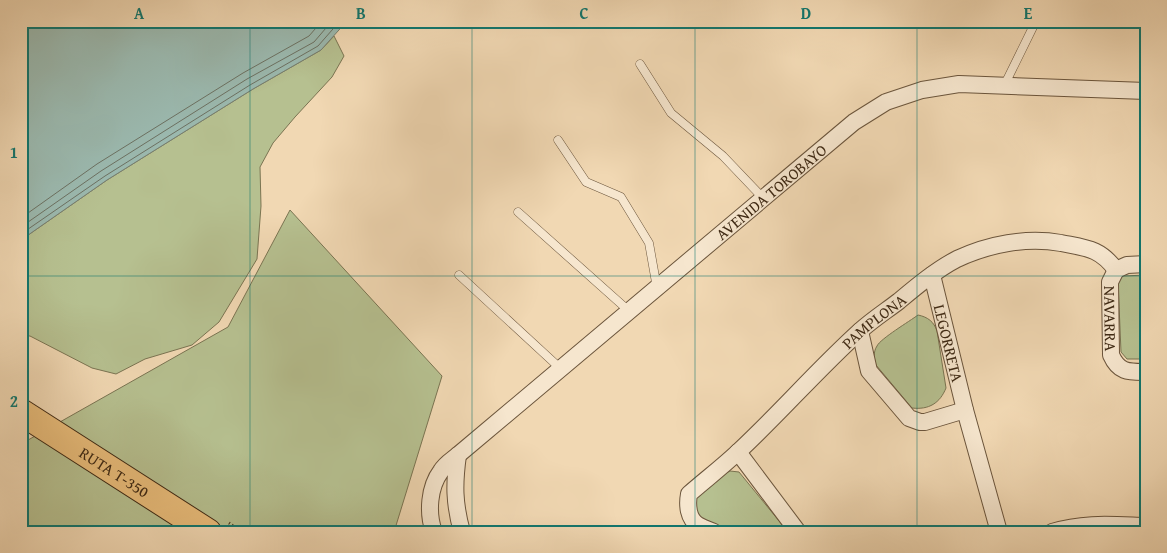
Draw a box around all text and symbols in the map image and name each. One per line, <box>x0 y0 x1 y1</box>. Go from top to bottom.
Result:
text: A <box>134 1 145 25</box>
text: B <box>356 1 366 25</box>
text: C <box>579 1 589 25</box>
text: D <box>801 1 811 25</box>
text: E <box>1024 1 1033 25</box>
street label: AVENIDA TOROBAYO <box>710 138 832 246</box>
text: 1 <box>10 140 18 164</box>
street label: NAVARRA <box>1098 286 1123 352</box>
street label: PAMPLONA <box>836 288 912 354</box>
street label: LEGORRETA <box>928 302 970 385</box>
text: 2 <box>10 389 18 413</box>
street label: RUTA T-350 <box>75 441 154 503</box>

